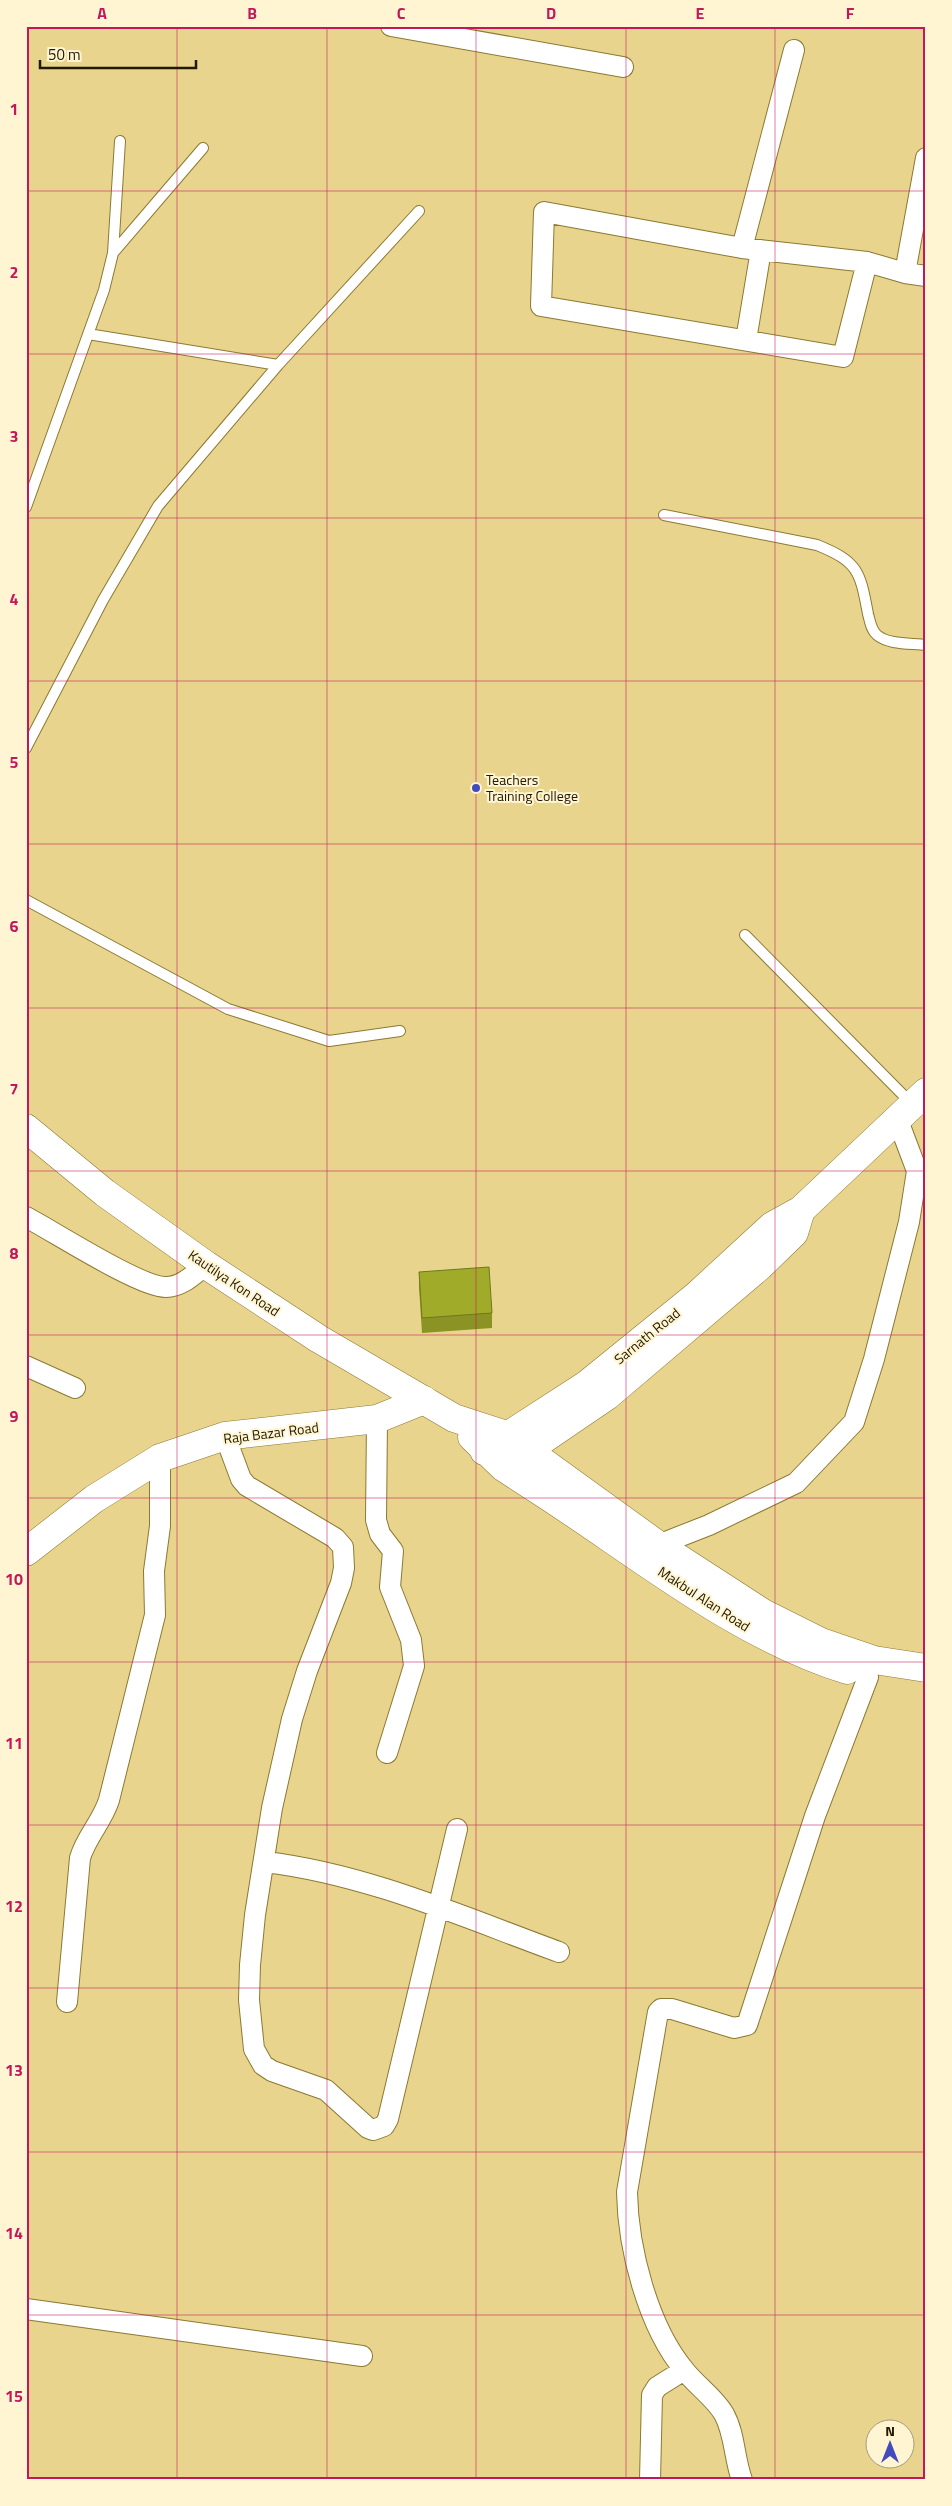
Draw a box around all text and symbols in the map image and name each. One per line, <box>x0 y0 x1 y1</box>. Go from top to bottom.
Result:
text: A <box>97 1 107 25</box>
text: B <box>247 1 257 25</box>
text: C <box>397 1 406 25</box>
text: D <box>546 1 556 25</box>
text: E <box>696 1 705 25</box>
text: F <box>846 1 855 25</box>
scale bar <box>40 38 196 70</box>
text: 50 m <box>48 43 81 66</box>
text: 1 <box>10 97 18 121</box>
text: 2 <box>10 260 18 284</box>
text: 3 <box>10 424 18 448</box>
text: 4 <box>10 587 19 611</box>
text: 5 <box>10 750 19 774</box>
place label: Teachers Training College <box>486 769 578 806</box>
marker: Teachers Training College <box>470 782 482 794</box>
text: 6 <box>10 914 19 938</box>
text: 7 <box>10 1077 18 1101</box>
text: 8 <box>10 1241 19 1265</box>
street label: Kautilya Kon Road <box>184 1244 284 1321</box>
street label: Sarnath Road <box>609 1302 684 1369</box>
text: 9 <box>10 1404 19 1428</box>
street label: Raja Bazar Road <box>222 1416 320 1449</box>
street label: Makbul Alan Road <box>654 1561 754 1636</box>
text: 10 <box>5 1567 23 1591</box>
text: 11 <box>5 1731 23 1755</box>
text: 12 <box>5 1894 23 1918</box>
text: 13 <box>5 2058 23 2082</box>
text: 14 <box>5 2221 23 2245</box>
text: 15 <box>5 2384 23 2408</box>
north arrow <box>864 2418 914 2468</box>
text: N <box>885 2420 895 2441</box>

